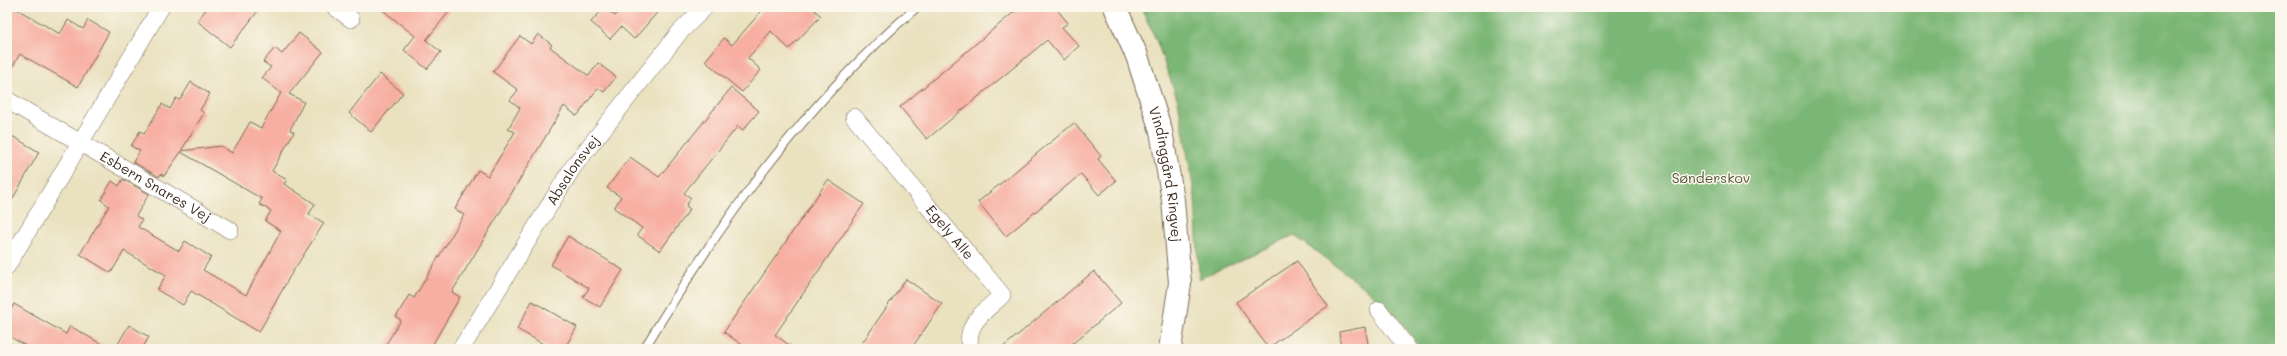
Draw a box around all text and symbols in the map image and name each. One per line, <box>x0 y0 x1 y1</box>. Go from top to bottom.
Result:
street label: Vindinggård Ringvej <box>1145 104 1187 243</box>
street label: Absalonsvej <box>542 131 604 209</box>
street label: Esbern Snares Vej <box>97 146 215 226</box>
park label: Sønderskov <box>1672 168 1750 187</box>
street label: Egely Alle <box>922 201 979 263</box>

